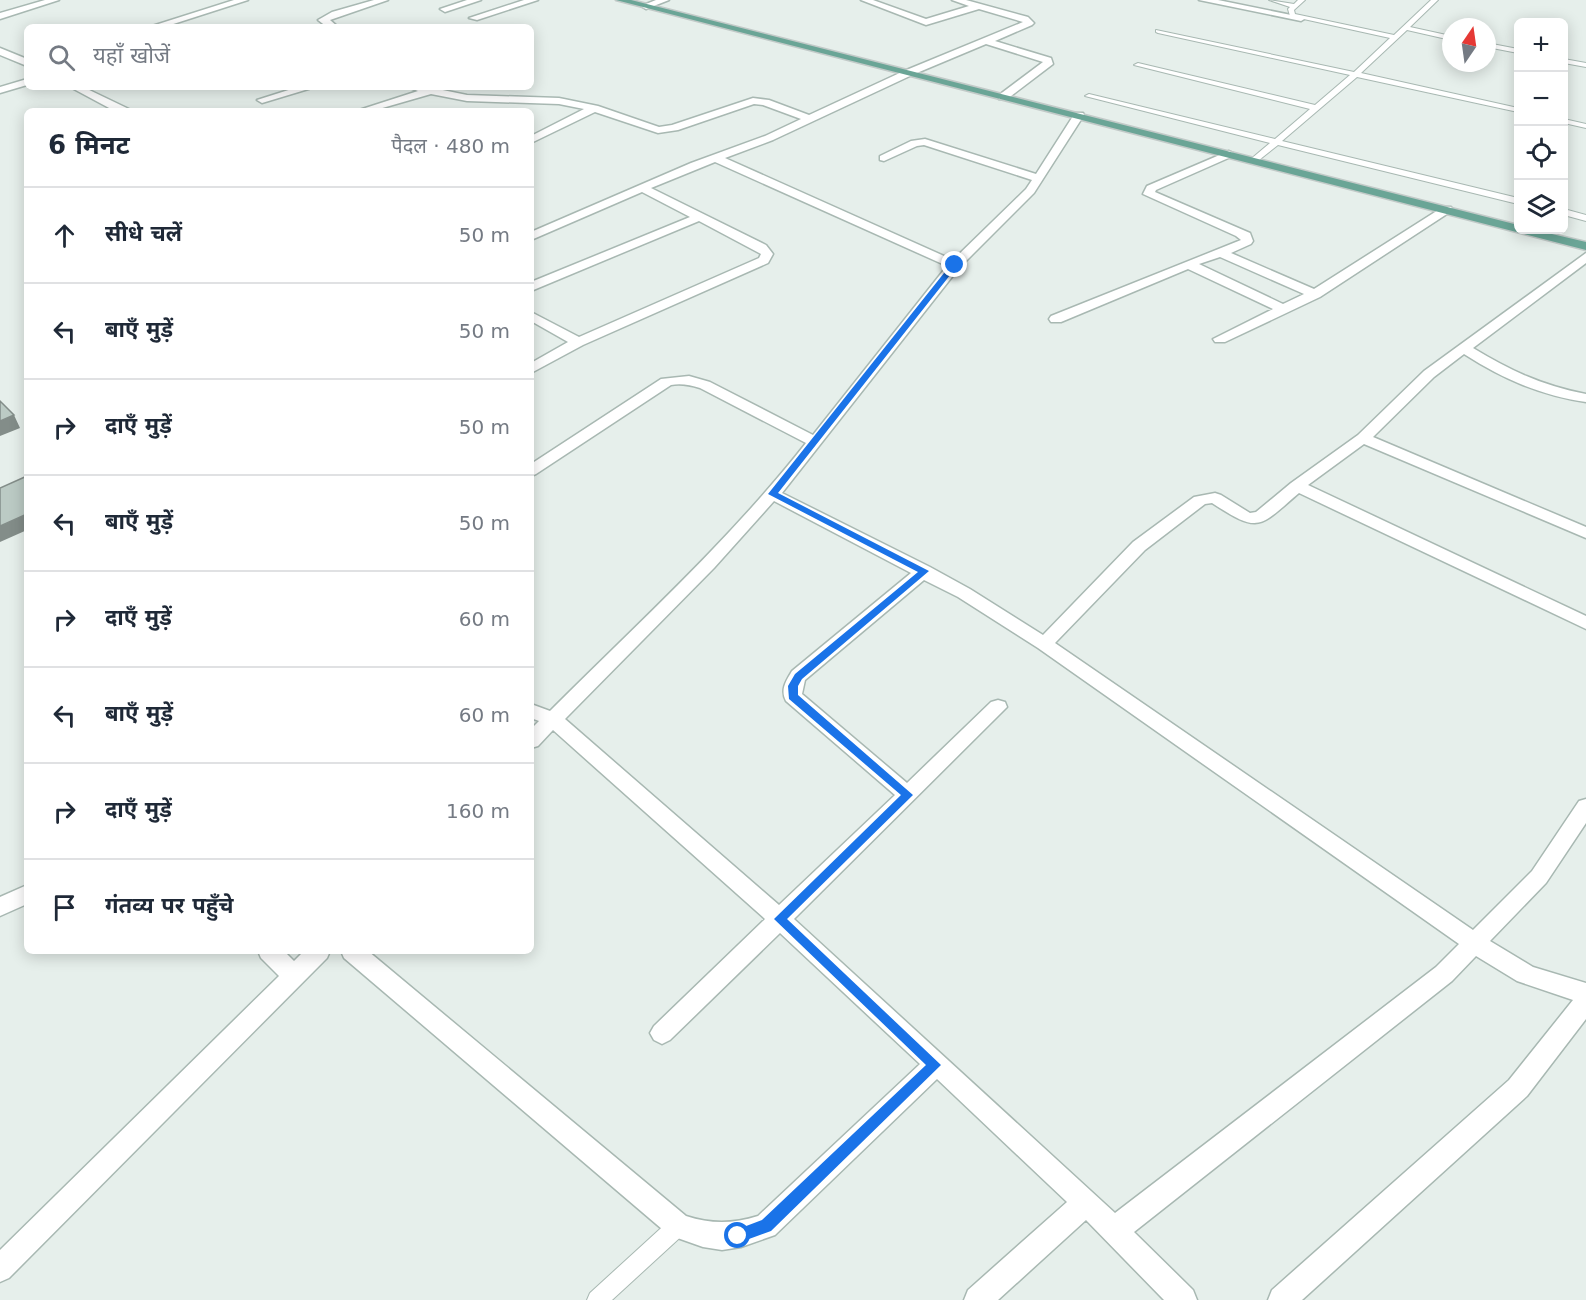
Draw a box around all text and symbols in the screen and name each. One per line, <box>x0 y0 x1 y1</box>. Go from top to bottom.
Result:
north arrow <box>1442 18 1496 72</box>
map controls <box>1514 18 1568 234</box>
button: + <box>1514 18 1568 72</box>
search box <box>24 24 534 90</box>
icon: search <box>45 41 78 74</box>
text: यहाँ खोजें <box>93 43 170 68</box>
button: − <box>1514 72 1568 126</box>
button: locate <box>1514 126 1568 180</box>
text: 6 मिनट <box>48 130 130 160</box>
text: पैदल · 480 m <box>391 134 510 158</box>
button: layers <box>1514 180 1568 234</box>
icon: ahead <box>48 219 81 252</box>
text: सीधे चलें <box>105 221 182 246</box>
text: 50 m <box>459 223 510 247</box>
route end <box>941 251 967 277</box>
icon: left <box>48 315 81 348</box>
text: बाएँ मुड़ें <box>105 317 173 342</box>
text: 50 m <box>459 319 510 343</box>
icon: right <box>48 411 81 444</box>
text: दाएँ मुड़ें <box>105 413 172 438</box>
text: 50 m <box>459 415 510 439</box>
icon: left <box>48 507 81 540</box>
text: बाएँ मुड़ें <box>105 509 173 534</box>
text: 50 m <box>459 511 510 535</box>
icon: right <box>48 603 81 636</box>
text: दाएँ मुड़ें <box>105 605 172 630</box>
text: 60 m <box>459 607 510 631</box>
icon: left <box>48 699 81 732</box>
text: बाएँ मुड़ें <box>105 701 173 726</box>
text: 60 m <box>459 703 510 727</box>
icon: right <box>48 795 81 828</box>
text: दाएँ मुड़ें <box>105 797 172 822</box>
text: 160 m <box>446 799 510 823</box>
icon: arrive <box>48 891 81 924</box>
text: गंतव्य पर पहुँचे <box>105 893 233 918</box>
route start <box>724 1222 750 1248</box>

